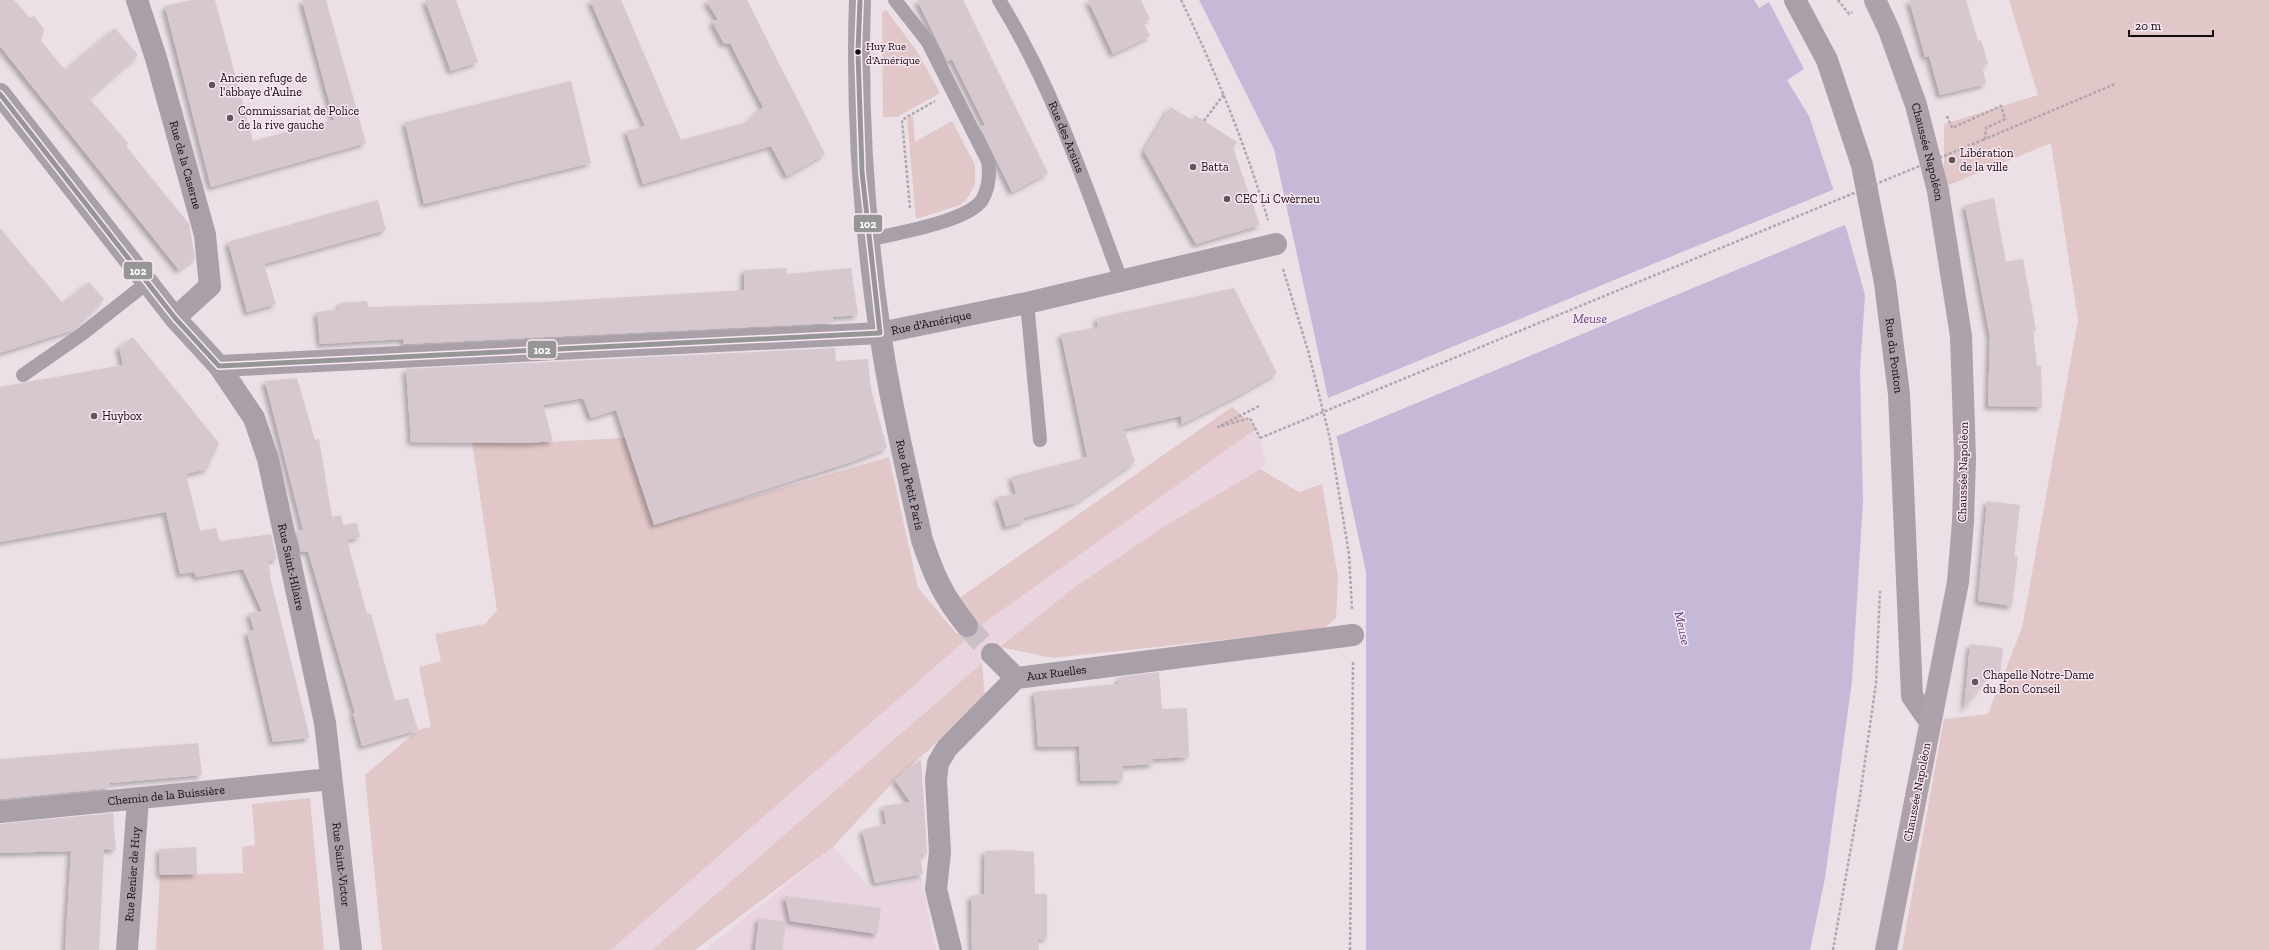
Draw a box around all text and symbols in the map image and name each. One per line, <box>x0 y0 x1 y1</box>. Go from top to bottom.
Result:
scale bar <box>2129 12 2213 38</box>
text: 20 m <box>2135 19 2162 33</box>
place label: Huy Rue d'Amérique <box>866 40 920 67</box>
marker: Huy Rue d'Amérique <box>853 47 863 57</box>
place label: Ancien refuge de l'abbaye d'Aulne <box>220 71 308 99</box>
marker: Ancien refuge de l'abbaye d'Aulne <box>207 80 217 90</box>
street label: Rue des Arsins <box>1046 99 1087 175</box>
street label: Chaussée Napoléon <box>1909 101 1946 202</box>
place label: Commissariat de Police de la rive gauche <box>238 104 359 132</box>
marker: Commissariat de Police de la rive gauche <box>225 113 235 123</box>
street label: Rue de la Caserne <box>167 119 205 211</box>
place label: Libération de la ville <box>1960 146 2014 174</box>
marker: Libération de la ville <box>1947 155 1957 165</box>
place label: Batta <box>1201 160 1229 174</box>
marker: Batta <box>1188 162 1198 172</box>
place label: CEC Li Cwèrneu <box>1235 192 1320 206</box>
marker: CEC Li Cwèrneu <box>1222 194 1232 204</box>
line badge: 102 <box>853 214 883 233</box>
text: 102 <box>860 218 876 231</box>
line badge: 102 <box>123 261 153 280</box>
text: 102 <box>130 265 146 278</box>
street label: Rue d'Amérique <box>890 307 973 338</box>
water label: Meuse <box>1573 311 1608 326</box>
street label: Rue du Ponton <box>1882 317 1906 394</box>
line badge: 102 <box>527 340 557 359</box>
text: 102 <box>534 344 550 357</box>
place label: Huybox <box>102 409 142 423</box>
marker: Huybox <box>89 411 99 421</box>
street label: Chaussée Napoléon <box>1955 422 1971 522</box>
street label: Rue du Petit Paris <box>893 439 927 532</box>
street label: Rue Saint-Hilaire <box>275 522 308 612</box>
water label: Meuse <box>1672 610 1693 647</box>
street label: Aux Ruelles <box>1026 662 1087 684</box>
place label: Chapelle Notre-Dame du Bon Conseil <box>1983 668 2095 696</box>
marker: Chapelle Notre-Dame du Bon Conseil <box>1970 677 1980 687</box>
street label: Chaussée Napoléon <box>1901 741 1933 843</box>
street label: Chemin de la Buissière <box>107 783 226 808</box>
street label: Rue Saint-Victor <box>329 822 353 908</box>
street label: Rue Renier de Huy <box>122 825 143 922</box>

